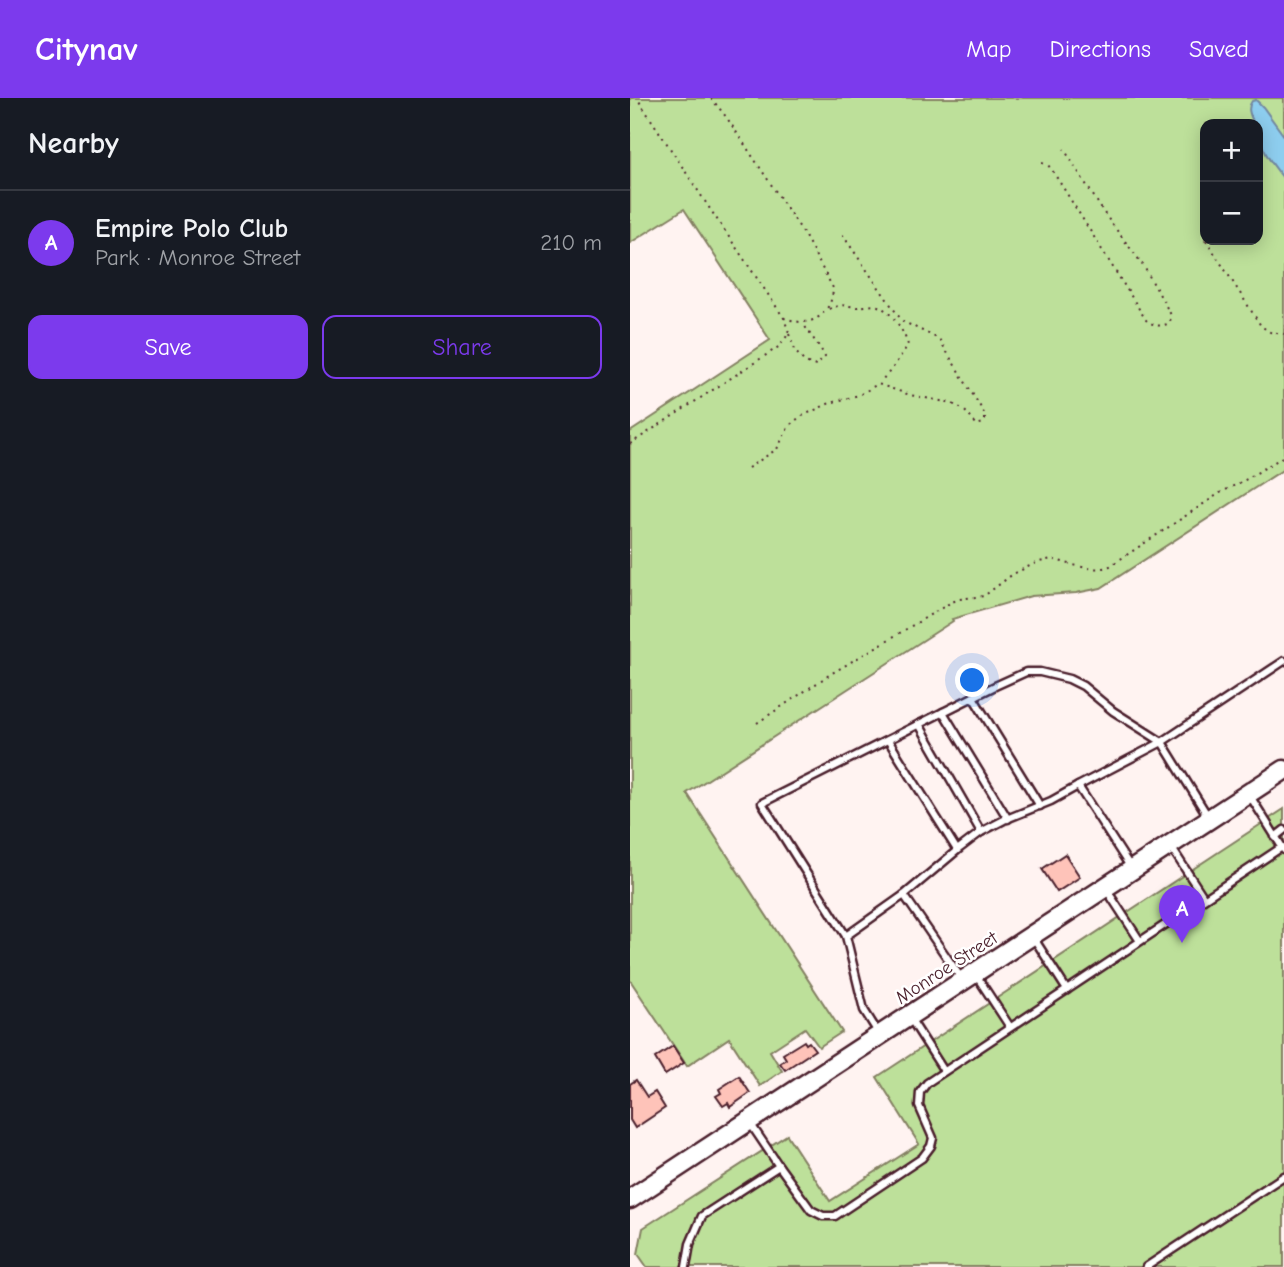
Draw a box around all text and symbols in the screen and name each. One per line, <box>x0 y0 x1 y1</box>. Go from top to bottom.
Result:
text: Citynav <box>35 30 138 68</box>
text: Map <box>966 35 1012 63</box>
text: Directions <box>1050 35 1151 63</box>
text: Saved <box>1189 35 1249 63</box>
map controls <box>1200 119 1263 245</box>
button: + <box>1200 119 1263 182</box>
text: Nearby <box>28 126 119 161</box>
button: − <box>1200 182 1263 245</box>
text: Empire Polo Club <box>95 214 288 244</box>
text: A <box>45 229 57 256</box>
text: 210 m <box>540 229 602 256</box>
text: Park · Monroe Street <box>95 244 300 271</box>
button: Save <box>28 315 308 379</box>
button: Share <box>322 315 602 379</box>
your location <box>955 663 989 697</box>
pin: A <box>1159 885 1205 943</box>
street label: Monroe Street <box>891 926 1002 1009</box>

